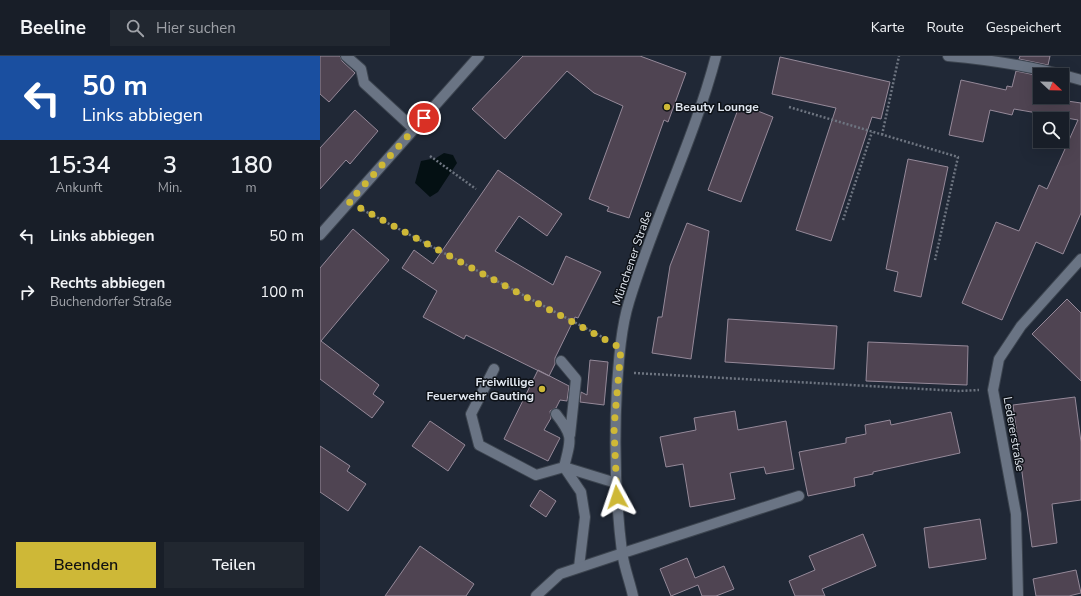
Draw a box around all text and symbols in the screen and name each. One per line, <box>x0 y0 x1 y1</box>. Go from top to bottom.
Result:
search box <box>110 10 390 46</box>
text: Beeline <box>20 15 86 41</box>
icon: search <box>124 17 146 39</box>
text: Hier suchen <box>156 18 236 38</box>
text: Karte <box>871 18 905 37</box>
text: Route <box>927 18 964 37</box>
text: Gespeichert <box>986 18 1061 37</box>
text: 50 m <box>82 67 148 105</box>
north arrow <box>1033 68 1069 104</box>
map controls <box>1033 68 1069 148</box>
icon: left <box>16 72 68 124</box>
place label: Beauty Lounge <box>675 99 759 115</box>
pin <box>407 101 441 135</box>
marker: Beauty Lounge <box>662 102 672 112</box>
text: Links abbiegen <box>82 103 203 127</box>
icon: arrive <box>413 107 435 129</box>
button: search <box>1033 112 1069 148</box>
text: 15:34 <box>47 149 111 181</box>
text: 3 <box>163 149 177 181</box>
text: 180 <box>230 149 273 181</box>
text: Ankunft <box>56 179 102 197</box>
text: Min. <box>158 179 182 197</box>
text: m <box>246 179 257 197</box>
street label: Münchener Straße <box>608 209 656 307</box>
icon: left <box>16 225 38 247</box>
text: Links abbiegen <box>50 226 154 246</box>
text: 50 m <box>269 226 304 246</box>
text: Rechts abbiegen <box>50 273 165 293</box>
icon: right <box>16 281 38 303</box>
text: 100 m <box>260 282 304 302</box>
text: Buchendorfer Straße <box>50 293 172 311</box>
place label: Freiwillige Feuerwehr Gauting <box>427 374 534 404</box>
marker: Freiwillige Feuerwehr Gauting <box>537 384 547 394</box>
street label: Ledererstraße <box>1000 396 1028 472</box>
position arrow <box>596 476 638 518</box>
button: Beenden <box>16 542 156 588</box>
button: Teilen <box>164 542 304 588</box>

